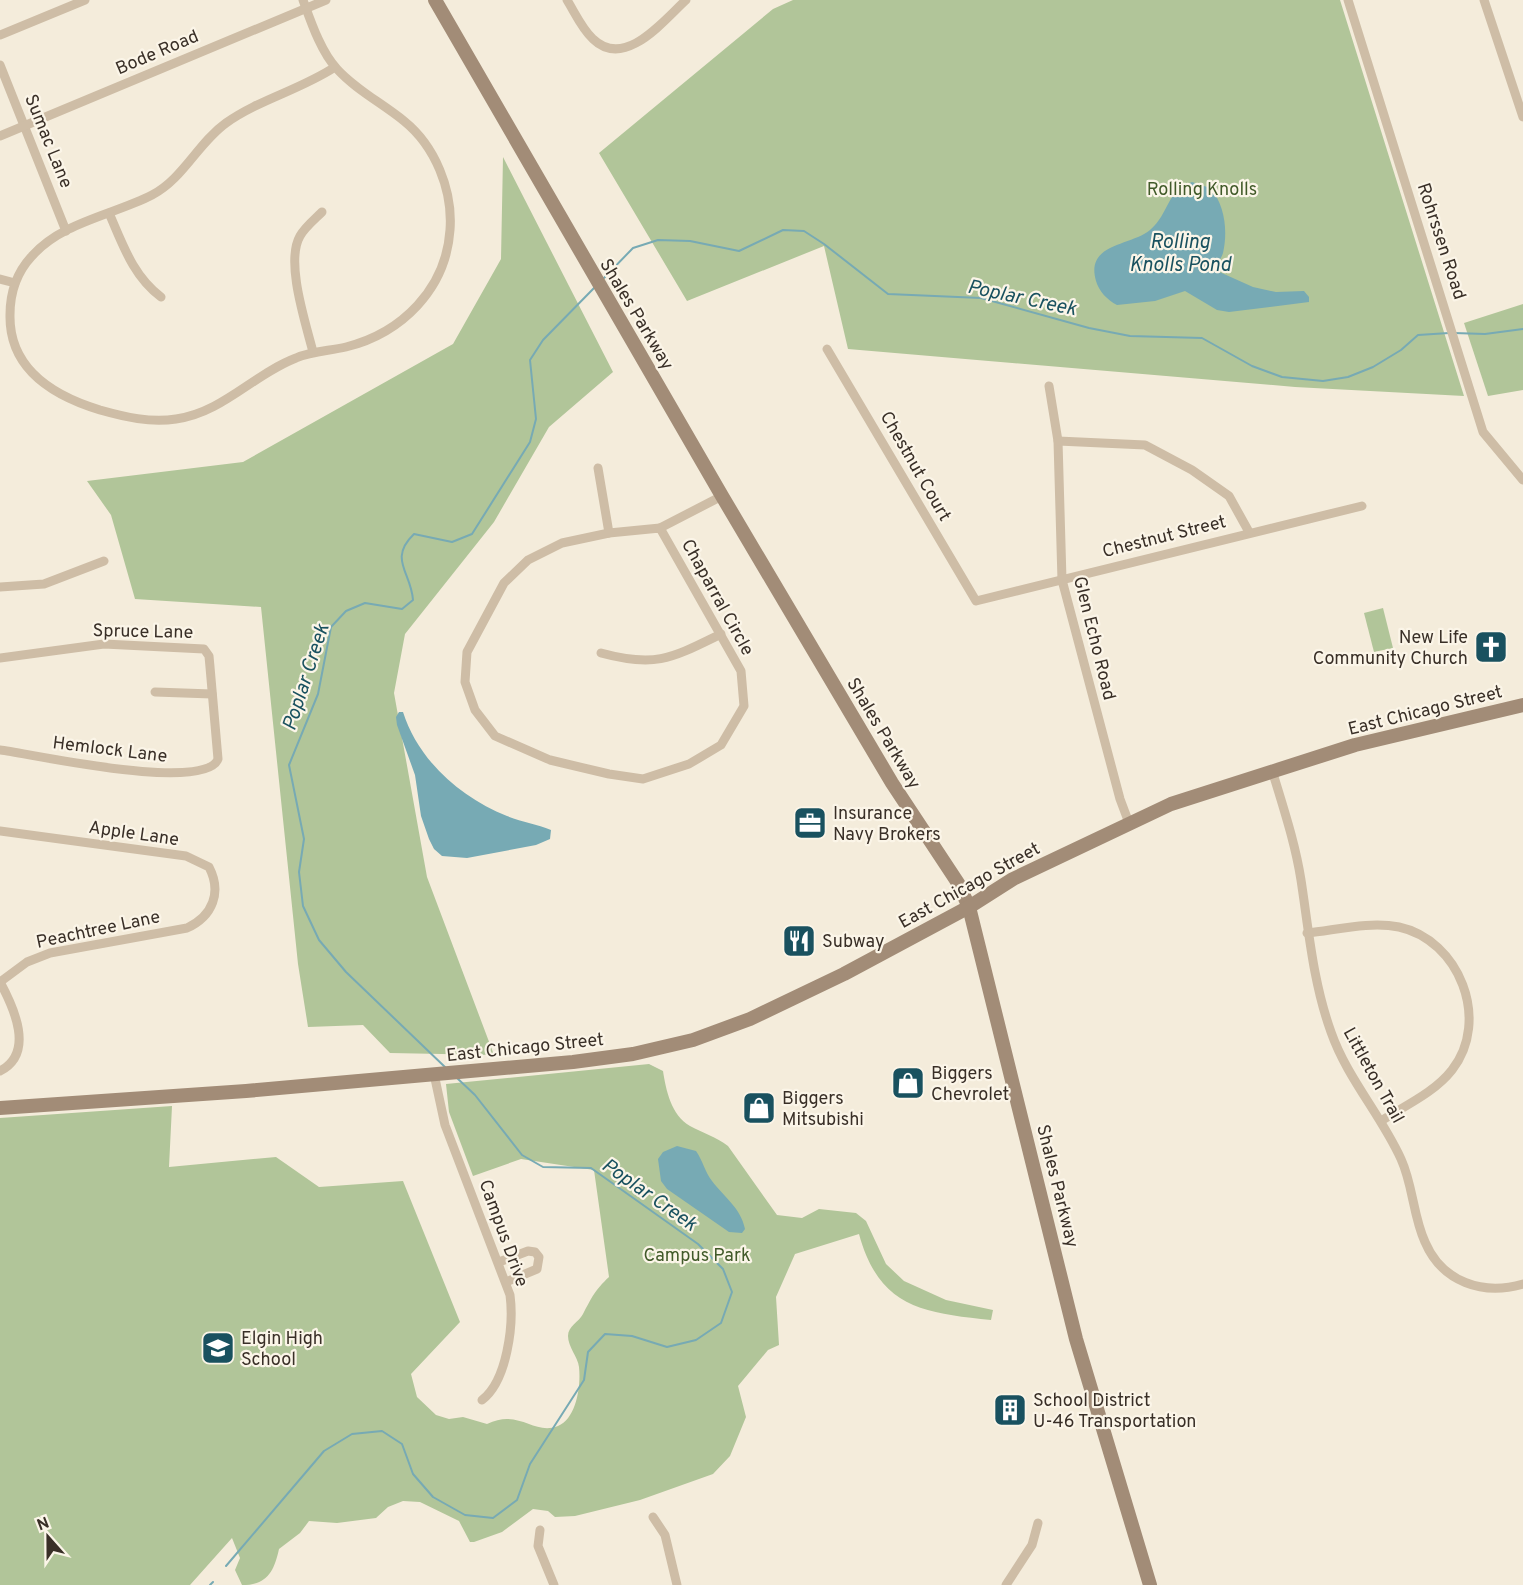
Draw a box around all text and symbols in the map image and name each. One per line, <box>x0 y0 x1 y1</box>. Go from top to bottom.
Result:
street label: Bode Road <box>113 26 203 81</box>
street label: Sumac Lane <box>18 91 77 192</box>
park label: Rolling Knolls <box>1147 179 1257 202</box>
street label: Rohrssen Road <box>1411 180 1470 303</box>
water label: Rolling Knolls Pond <box>1129 230 1232 279</box>
street label: Shales Parkway <box>593 255 678 375</box>
water label: Poplar Creek <box>965 275 1079 323</box>
street label: Chestnut Court <box>874 408 955 526</box>
street label: Chestnut Street <box>1100 511 1229 564</box>
street label: Chaparral Circle <box>675 535 758 660</box>
street label: Glen Echo Road <box>1067 574 1120 703</box>
street label: Spruce Lane <box>92 620 193 645</box>
water label: Poplar Creek <box>277 620 337 734</box>
place label: New Life Community Church <box>1313 627 1468 671</box>
church icon: New Life Community Church <box>1473 629 1509 665</box>
street label: Shales Parkway <box>840 674 925 794</box>
street label: East Chicago Street <box>1346 681 1505 742</box>
street label: Hemlock Lane <box>51 732 169 769</box>
place label: Insurance Navy Brokers <box>833 803 941 847</box>
office icon: Insurance Navy Brokers <box>792 805 828 841</box>
street label: Apple Lane <box>87 817 180 852</box>
street label: East Chicago Street <box>895 838 1045 935</box>
street label: Peachtree Lane <box>34 906 162 955</box>
restaurant icon: Subway <box>781 923 817 959</box>
place label: Subway <box>822 931 885 954</box>
street label: Littleton Trail <box>1337 1024 1409 1128</box>
street label: East Chicago Street <box>445 1029 605 1068</box>
place label: Biggers Chevrolet <box>931 1063 1009 1107</box>
shop icon: Biggers Chevrolet <box>890 1065 926 1101</box>
place label: Biggers Mitsubishi <box>782 1088 864 1132</box>
shop icon: Biggers Mitsubishi <box>741 1090 777 1126</box>
street label: Shales Parkway <box>1030 1122 1083 1250</box>
water label: Poplar Creek <box>596 1153 702 1239</box>
street label: Campus Drive <box>473 1177 533 1290</box>
park label: Campus Park <box>644 1245 750 1268</box>
place label: Elgin High School <box>241 1328 323 1372</box>
school or university icon: Elgin High School <box>200 1330 236 1366</box>
place label: School District U-46 Transportation <box>1033 1390 1196 1434</box>
building icon: School District U-46 Transportation <box>992 1392 1028 1428</box>
north arrow <box>18 1507 78 1567</box>
text: N <box>34 1513 52 1536</box>

